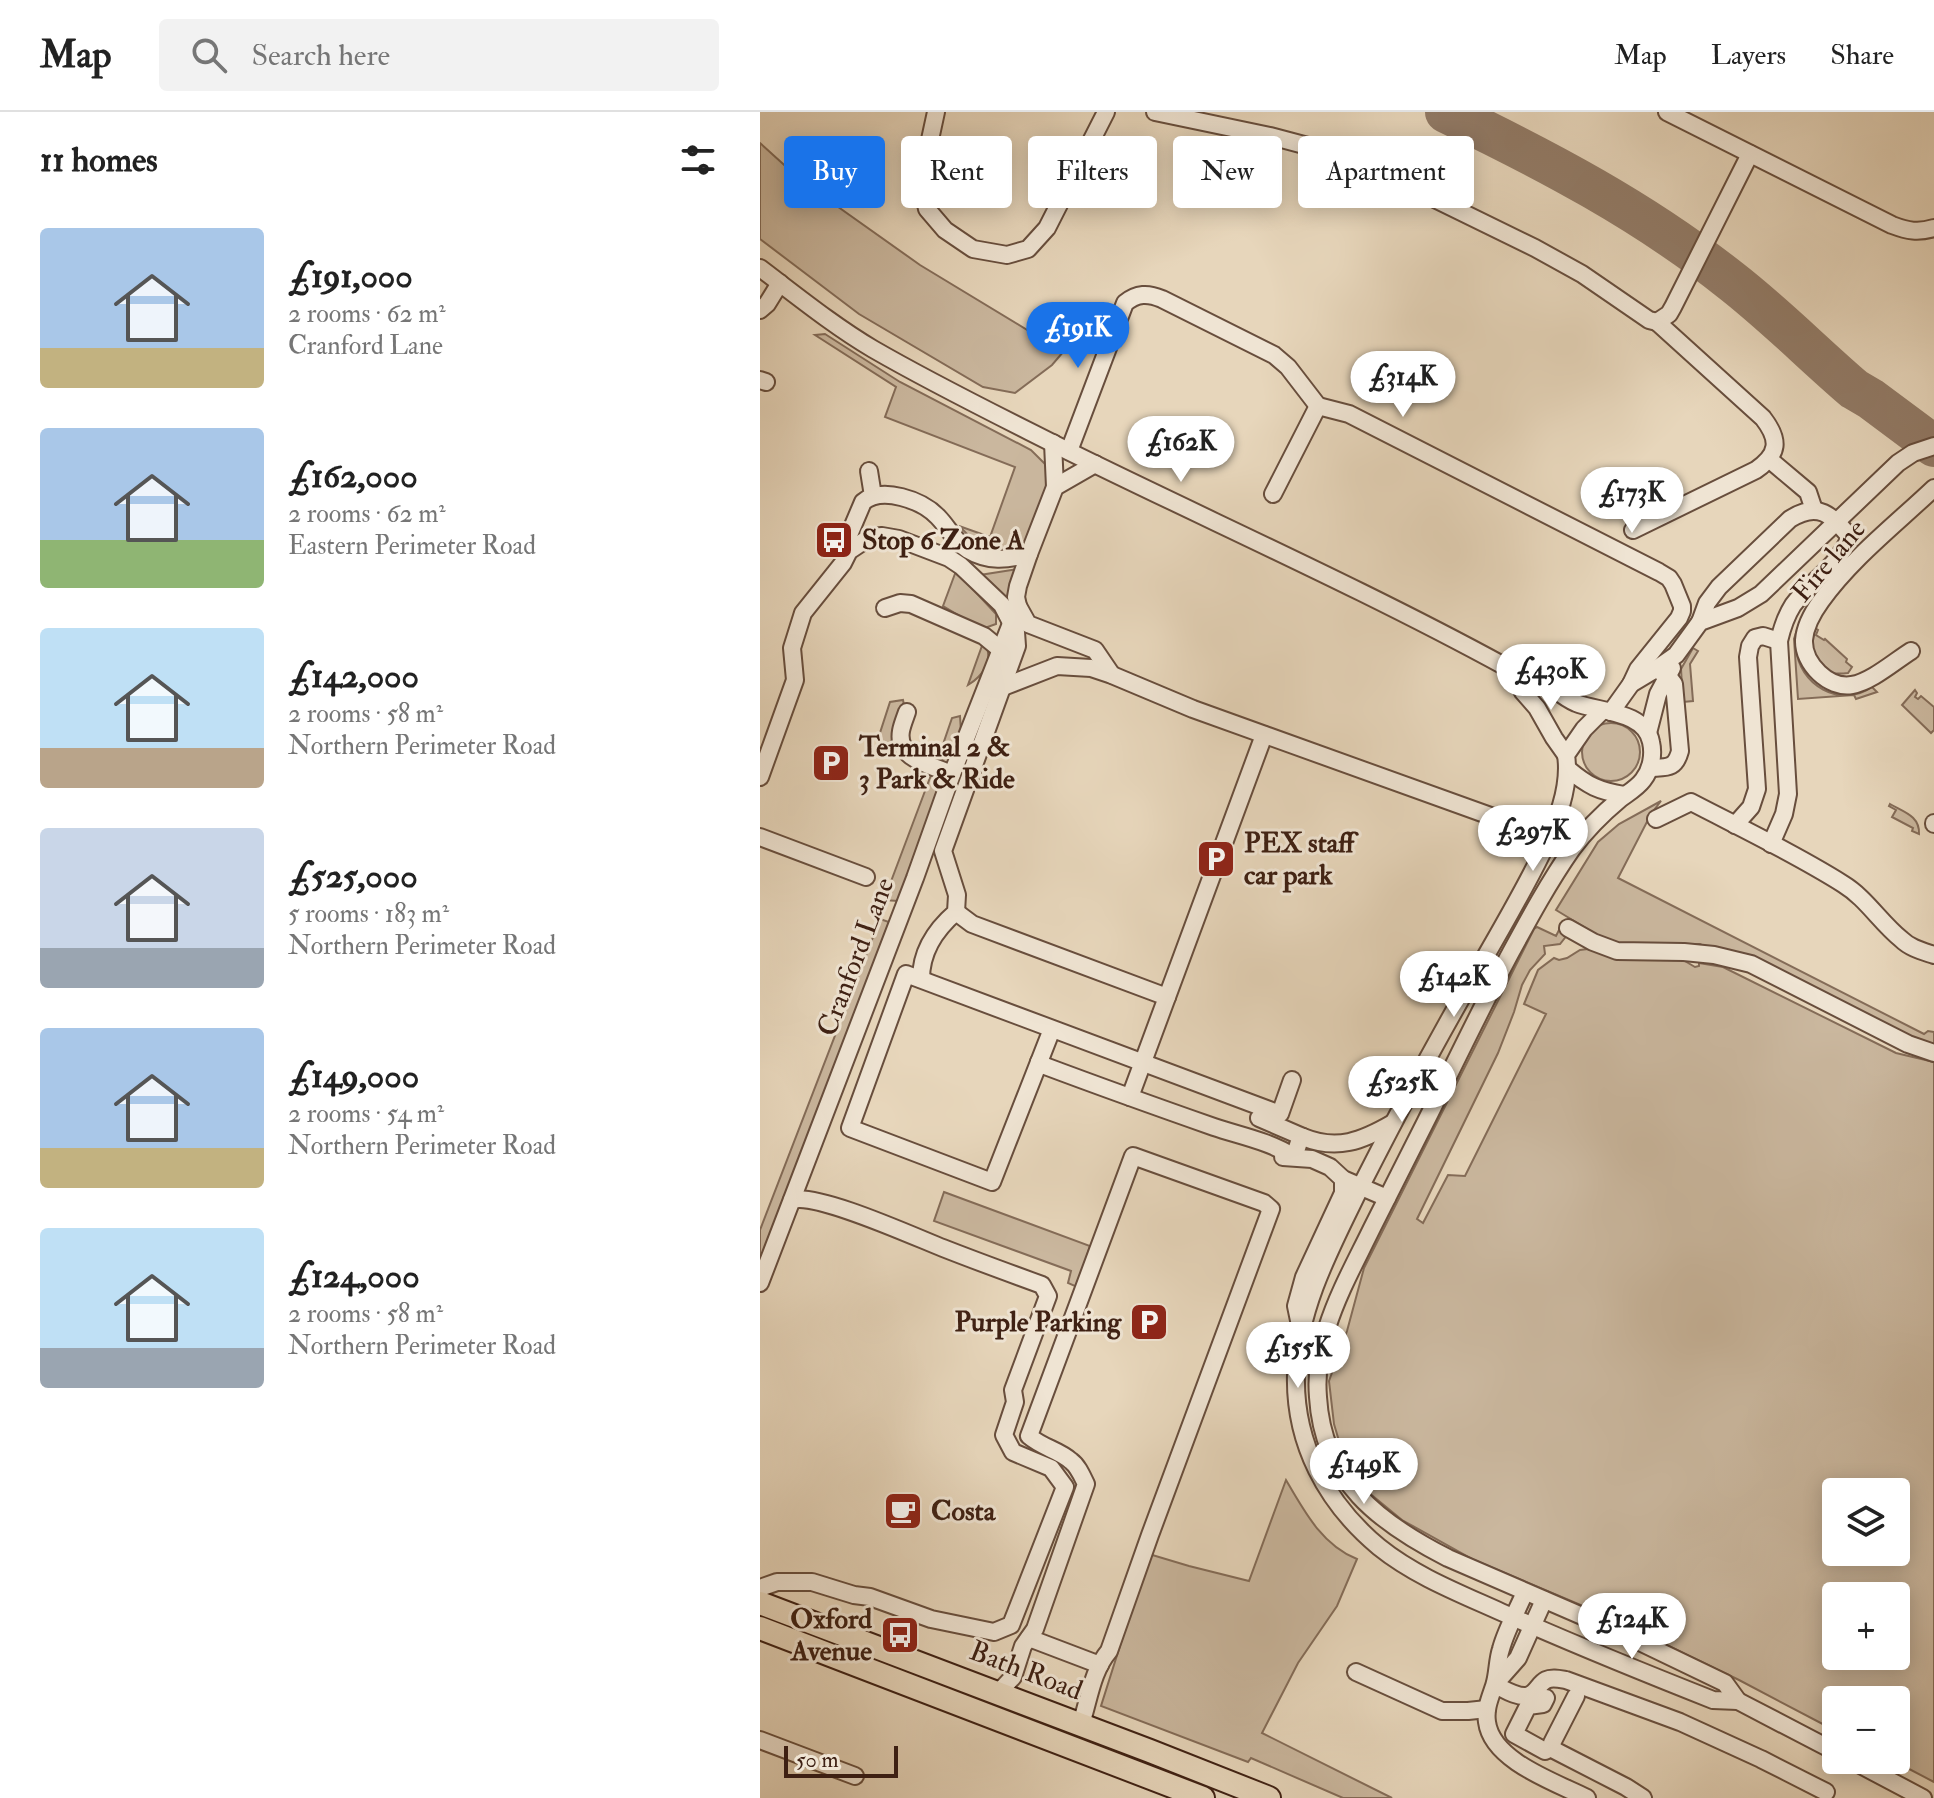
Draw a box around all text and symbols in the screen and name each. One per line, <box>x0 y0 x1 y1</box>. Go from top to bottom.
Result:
search box <box>159 19 719 91</box>
text: Map <box>40 31 111 79</box>
icon: search <box>187 33 231 77</box>
text: Search here <box>251 37 390 74</box>
text: Map <box>1614 38 1667 73</box>
text: Layers <box>1711 38 1786 73</box>
text: Share <box>1830 38 1894 73</box>
chip: Buy <box>784 136 885 208</box>
chip: Rent <box>901 136 1012 208</box>
chip: Filters <box>1028 136 1157 208</box>
chip: New <box>1173 136 1282 208</box>
chip: Apartment <box>1298 136 1474 208</box>
icon: filters <box>676 138 720 182</box>
text: 11 homes <box>40 139 158 182</box>
text: £191,000 <box>288 255 413 298</box>
icon: home <box>104 260 200 356</box>
text: 2 rooms · 62 m² <box>288 298 446 330</box>
pin: £191K <box>1022 302 1134 370</box>
text: £191K <box>1044 312 1112 344</box>
text: Cranford Lane <box>288 330 443 362</box>
pin: £314K <box>1347 351 1459 419</box>
text: £314K <box>1369 361 1437 393</box>
pin: £162K <box>1125 416 1237 484</box>
text: £162K <box>1145 426 1217 458</box>
text: £162,000 <box>288 455 418 498</box>
icon: home <box>104 460 200 556</box>
pin: £173K <box>1576 467 1688 535</box>
text: £173K <box>1599 477 1665 509</box>
text: 2 rooms · 62 m² <box>288 498 446 530</box>
street label: Fire lane <box>1784 512 1874 610</box>
bus stop icon: Stop 6 Zone A <box>813 519 855 561</box>
place label: Stop 6 Zone A <box>862 523 1025 558</box>
text: Eastern Perimeter Road <box>288 530 536 562</box>
pin: £430K <box>1495 644 1607 712</box>
text: £430K <box>1515 654 1588 686</box>
text: £142,000 <box>288 655 419 698</box>
icon: home <box>104 660 200 756</box>
text: 2 rooms · 58 m² <box>288 698 443 730</box>
text: Northern Perimeter Road <box>288 730 556 762</box>
place label: Terminal 2 & 3 Park & Ride <box>858 730 1015 797</box>
parking icon: Terminal 2 & 3 Park & Ride <box>810 742 852 784</box>
pin: £297K <box>1477 805 1589 873</box>
text: £297K <box>1496 815 1570 847</box>
place label: PEX staff car park <box>1244 826 1359 893</box>
parking icon: PEX staff car park <box>1195 838 1237 880</box>
text: £525,000 <box>288 855 418 898</box>
icon: home <box>104 860 200 956</box>
street label: Cranford Lane <box>810 873 902 1041</box>
text: 5 rooms · 183 m² <box>288 898 449 930</box>
text: Northern Perimeter Road <box>288 930 556 962</box>
pin: £142K <box>1398 951 1510 1019</box>
text: £142K <box>1418 961 1490 993</box>
text: £149,000 <box>288 1055 419 1098</box>
pin: £525K <box>1346 1056 1458 1124</box>
icon: home <box>104 1060 200 1156</box>
text: £525K <box>1366 1066 1438 1098</box>
text: 2 rooms · 54 m² <box>288 1098 444 1130</box>
text: Northern Perimeter Road <box>288 1130 556 1162</box>
text: £124,000 <box>288 1255 420 1298</box>
icon: home <box>104 1260 200 1356</box>
text: 2 rooms · 58 m² <box>288 1298 443 1330</box>
parking icon: Purple Parking <box>1128 1301 1170 1343</box>
place label: Purple Parking <box>954 1305 1122 1340</box>
pin: £155K <box>1242 1322 1354 1390</box>
text: Northern Perimeter Road <box>288 1330 556 1362</box>
text: £155K <box>1264 1332 1332 1364</box>
pin: £149K <box>1308 1438 1420 1506</box>
text: £149K <box>1328 1448 1400 1480</box>
map controls <box>1822 1478 1910 1774</box>
button: layers <box>1822 1478 1910 1566</box>
cafe icon: Costa <box>882 1490 924 1532</box>
place label: Costa <box>931 1494 997 1529</box>
button: + <box>1822 1582 1910 1670</box>
pin: £124K <box>1576 1593 1688 1661</box>
place label: Oxford Avenue <box>790 1602 872 1669</box>
text: £124K <box>1596 1603 1668 1635</box>
bus stop icon: Oxford Avenue <box>879 1614 921 1656</box>
street label: Bath Road <box>965 1634 1088 1709</box>
button: − <box>1822 1686 1910 1774</box>
scale bar <box>784 1742 898 1778</box>
text: 50 m <box>796 1746 838 1774</box>

